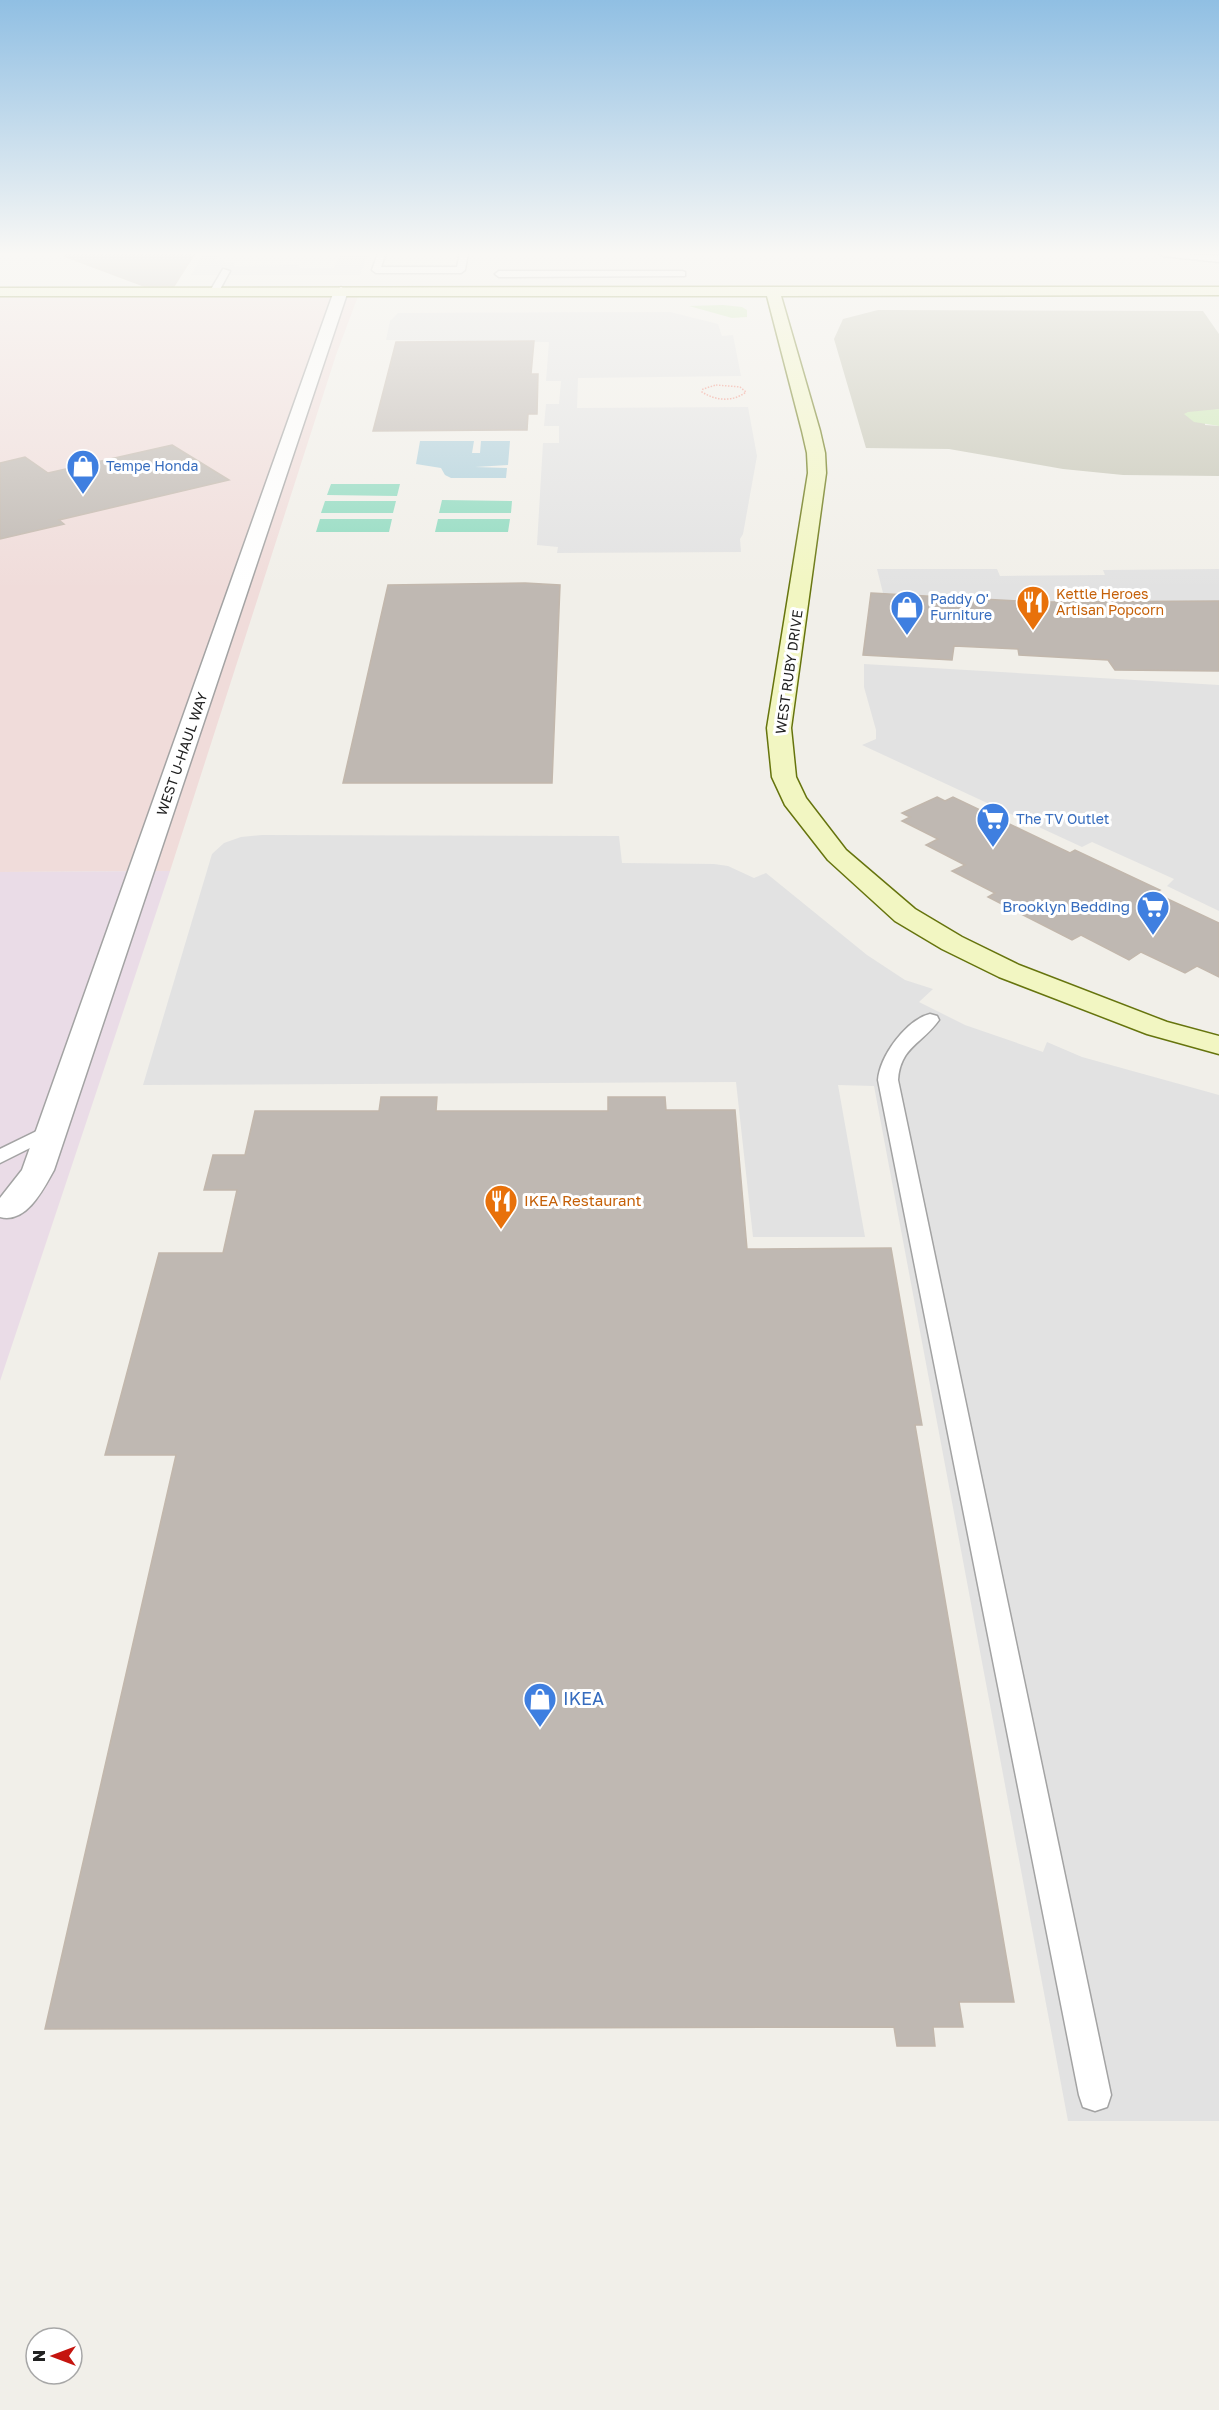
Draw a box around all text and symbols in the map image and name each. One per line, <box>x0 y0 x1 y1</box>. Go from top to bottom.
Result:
shop icon: Tempe Honda <box>65 448 101 495</box>
place label: Tempe Honda <box>106 457 198 474</box>
restaurant icon: Kettle Heroes Artisan Popcorn <box>1015 584 1051 631</box>
place label: Kettle Heroes Artisan Popcorn <box>1056 585 1164 618</box>
shop icon: Paddy O' Furniture <box>889 589 925 636</box>
place label: Paddy O' Furniture <box>930 590 992 623</box>
street label: WEST RUBY DRIVE <box>771 609 806 735</box>
street label: WEST U-HAUL WAY <box>152 690 211 818</box>
supermarket icon: The TV Outlet <box>975 801 1011 848</box>
place label: The TV Outlet <box>1016 810 1109 827</box>
supermarket icon: Brooklyn Bedding <box>1135 889 1171 936</box>
place label: Brooklyn Bedding <box>1002 897 1130 915</box>
restaurant icon: IKEA Restaurant <box>483 1183 519 1230</box>
place label: IKEA Restaurant <box>524 1191 642 1209</box>
shop icon: IKEA <box>522 1681 558 1728</box>
place label: IKEA <box>563 1687 604 1709</box>
north arrow <box>24 2326 84 2386</box>
text: N <box>29 2350 49 2362</box>

